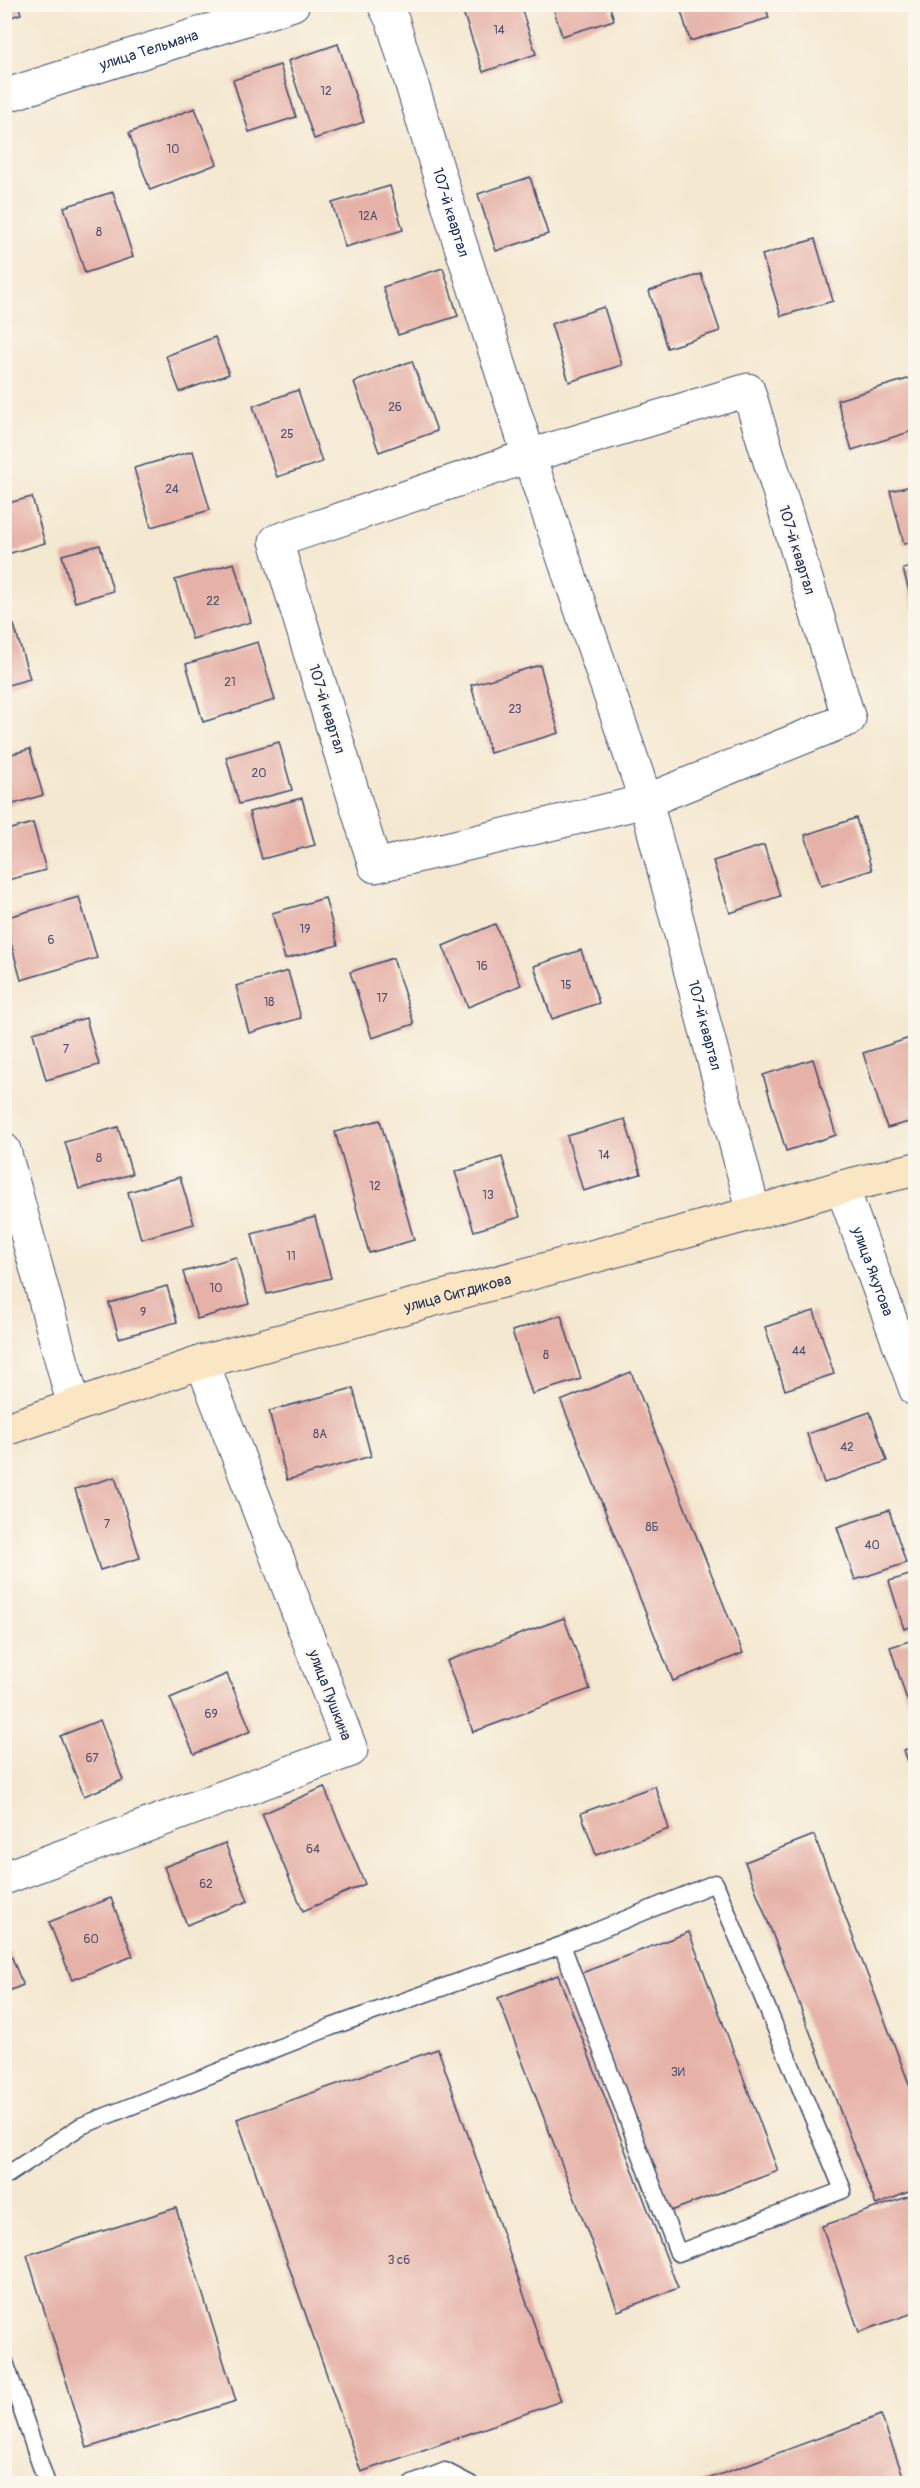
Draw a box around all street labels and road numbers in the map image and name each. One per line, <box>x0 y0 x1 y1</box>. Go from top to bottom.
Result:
street label: улица Тельмана <box>96 26 201 75</box>
street label: 107-й квартал <box>428 165 473 260</box>
street label: 107-й квартал <box>774 503 819 597</box>
street label: 107-й квартал <box>304 662 349 756</box>
street label: 107-й квартал <box>683 978 725 1073</box>
street label: улица Якутова <box>847 1224 897 1319</box>
street label: улица Ситдикова <box>401 1270 513 1317</box>
street label: улица Пушкина <box>303 1646 356 1743</box>

